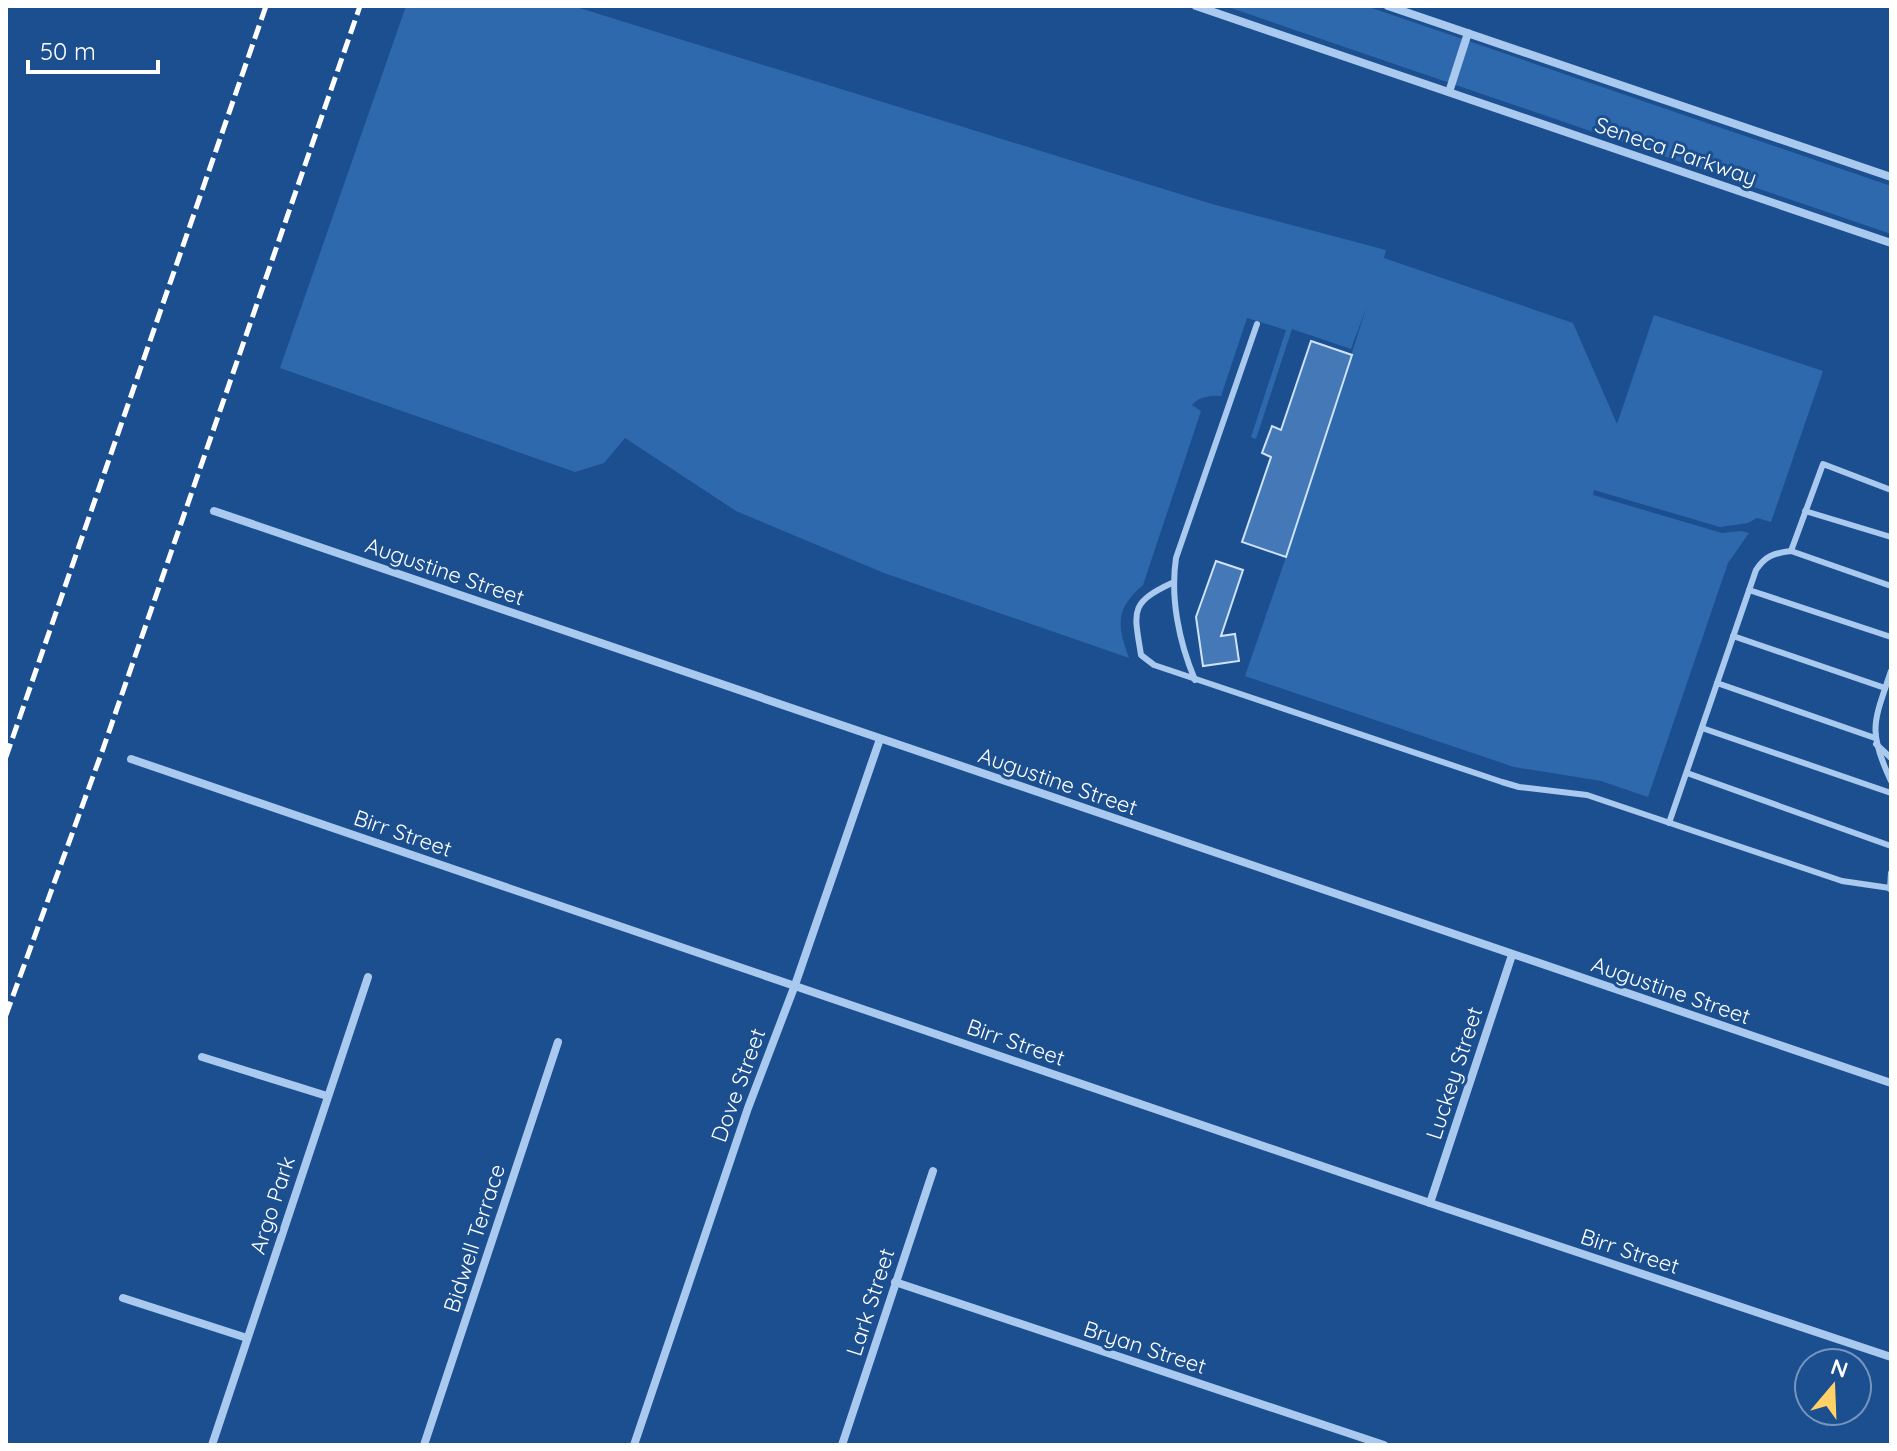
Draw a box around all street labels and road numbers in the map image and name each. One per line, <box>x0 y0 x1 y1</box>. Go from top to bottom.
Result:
street label: Seneca Parkway <box>1591 110 1761 192</box>
street label: Augustine Street <box>362 531 528 611</box>
street label: Augustine Street <box>975 741 1141 821</box>
street label: Birr Street <box>350 803 456 863</box>
street label: Augustine Street <box>1588 950 1754 1030</box>
street label: Luckey Street <box>1419 1003 1489 1143</box>
street label: Birr Street <box>963 1012 1069 1072</box>
street label: Dove Street <box>704 1024 772 1146</box>
street label: Argo Park <box>243 1152 301 1258</box>
street label: Bidwell Terrace <box>437 1160 511 1316</box>
street label: Birr Street <box>1577 1222 1683 1280</box>
street label: Lark Street <box>839 1245 901 1359</box>
street label: Bryan Street <box>1080 1314 1210 1380</box>

